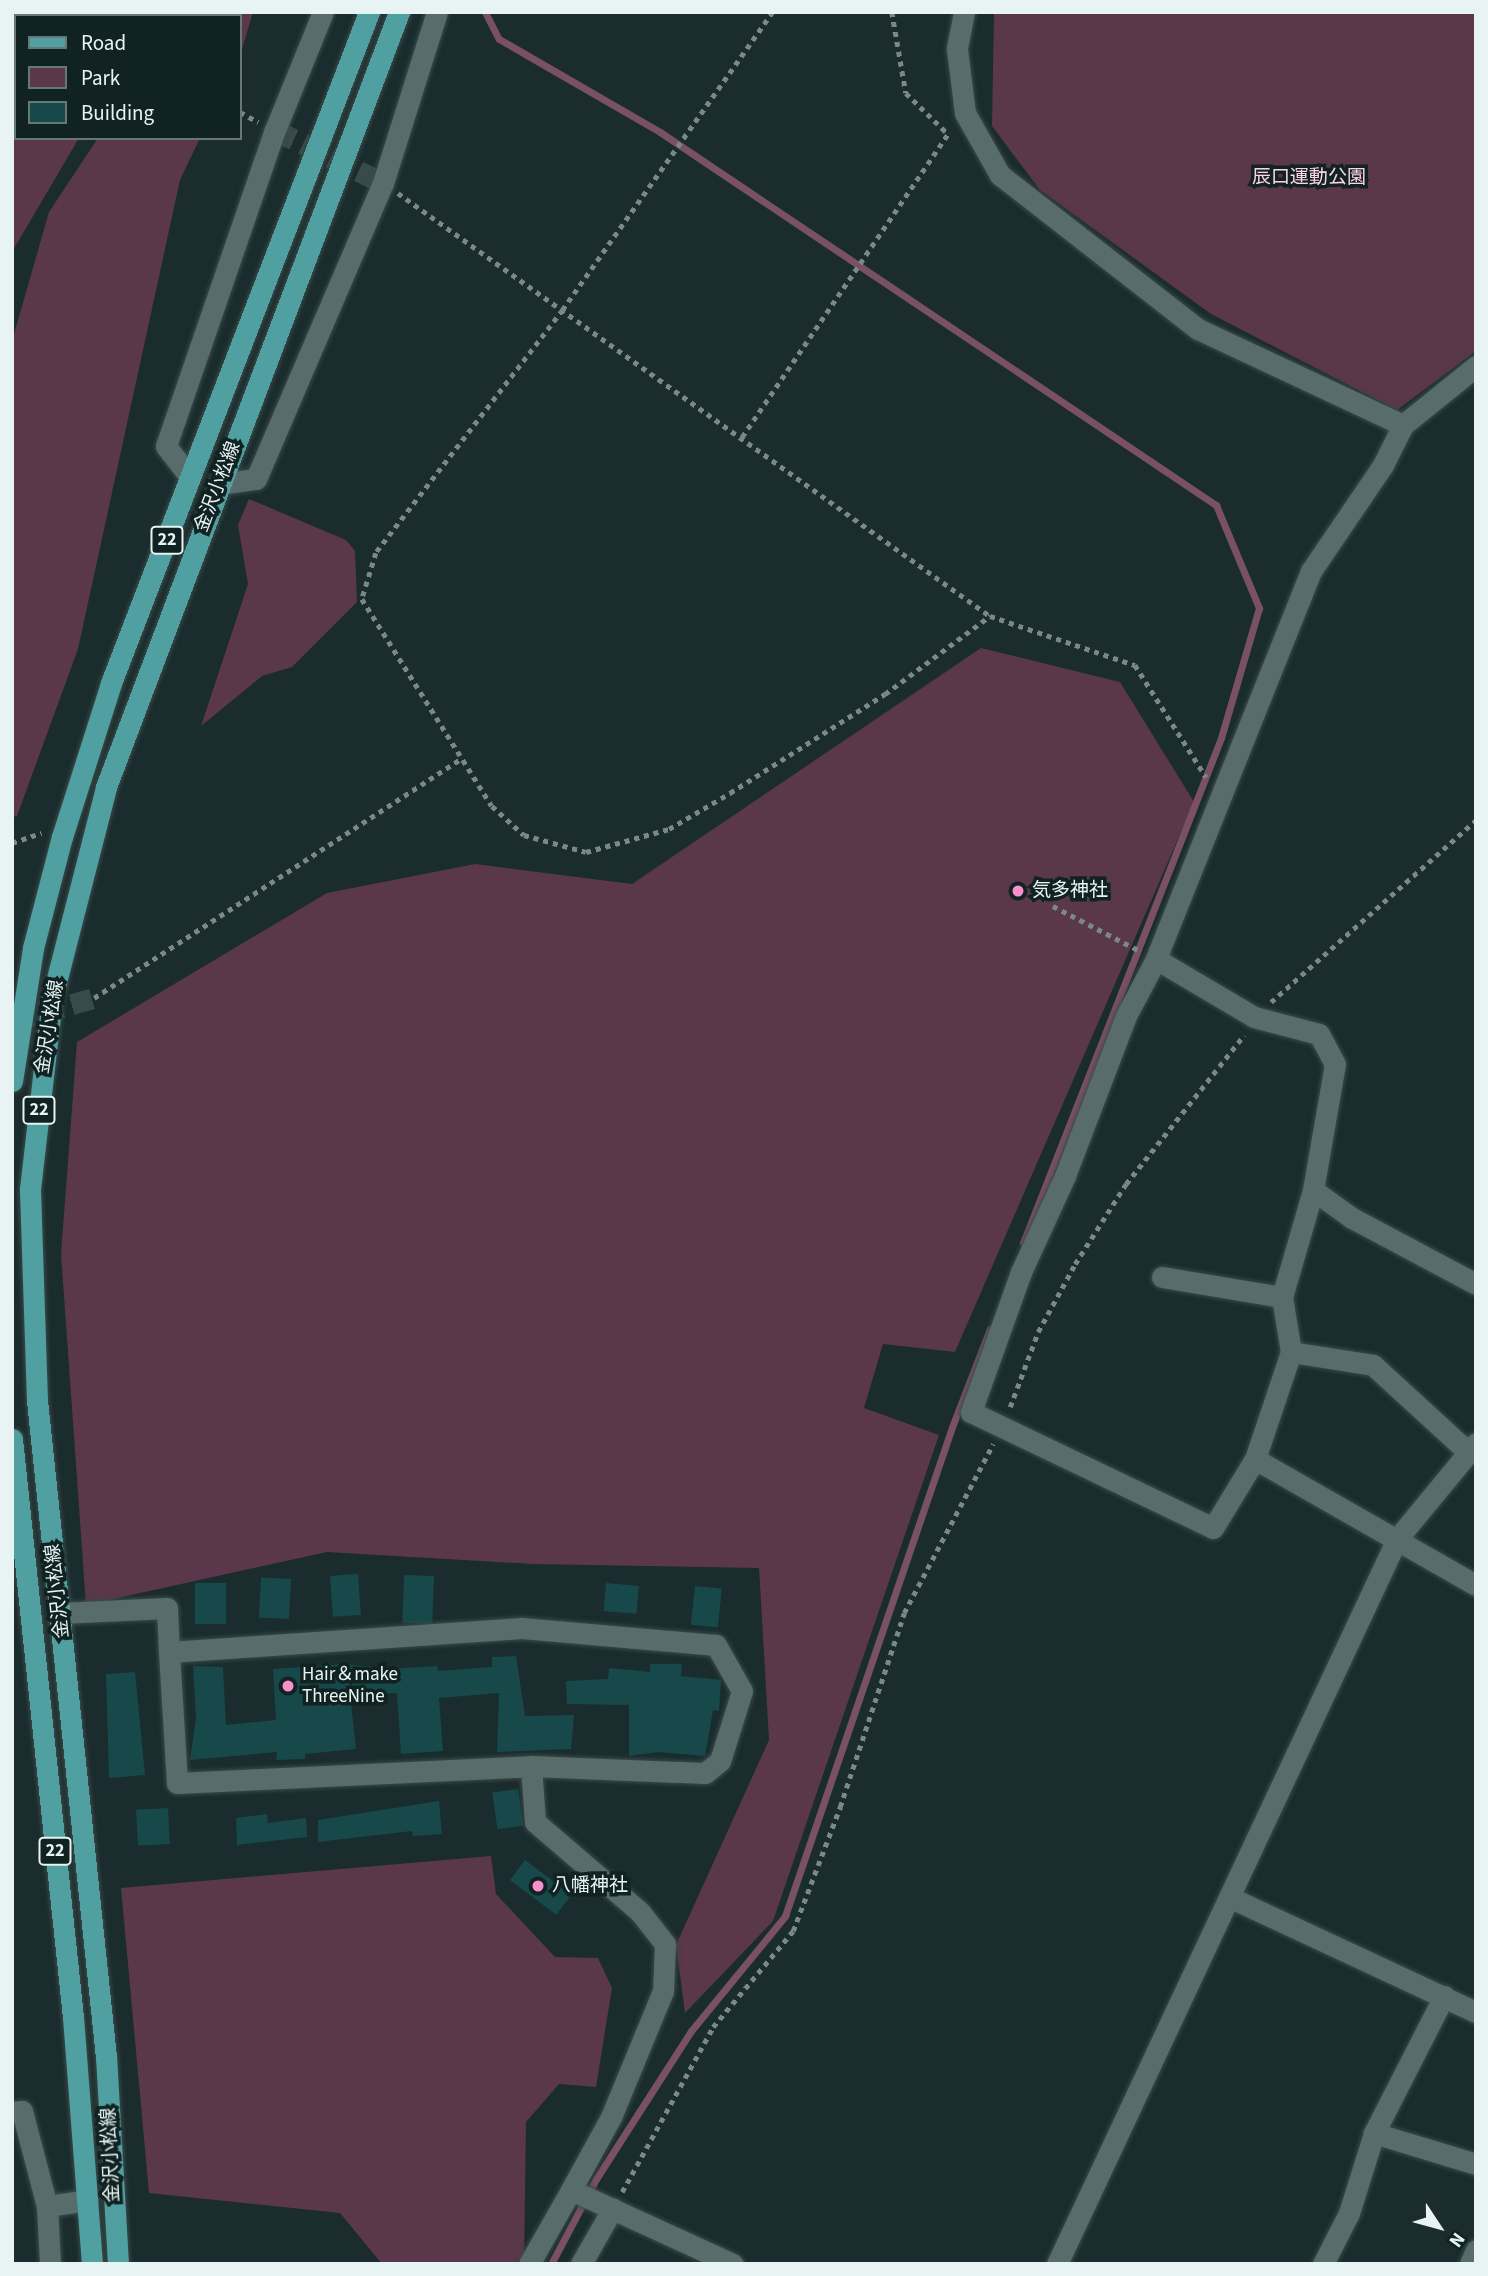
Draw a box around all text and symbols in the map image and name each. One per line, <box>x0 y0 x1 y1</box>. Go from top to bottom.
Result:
legend <box>14 14 242 140</box>
text: Road <box>81 28 126 58</box>
text: Park <box>81 63 120 93</box>
text: Building <box>81 98 154 128</box>
park label: 辰口運動公園 <box>1252 167 1366 189</box>
street label: 金沢小松線 <box>190 439 246 535</box>
road number: 22 <box>150 526 184 554</box>
place label: 気多神社 <box>1032 880 1108 902</box>
marker: 気多神社 <box>1010 883 1026 899</box>
street label: 金沢小松線 <box>31 978 69 1076</box>
road number: 22 <box>22 1096 56 1125</box>
street label: 金沢小松線 <box>42 1543 74 1639</box>
place label: Hair＆make ThreeNine <box>302 1664 398 1708</box>
marker: Hair＆make ThreeNine <box>280 1678 296 1694</box>
road number: 22 <box>38 1837 72 1866</box>
place label: 八幡神社 <box>552 1875 628 1897</box>
marker: 八幡神社 <box>530 1878 546 1894</box>
street label: 金沢小松線 <box>97 2107 125 2203</box>
north arrow <box>1404 2192 1474 2262</box>
text: N <box>1442 2227 1471 2253</box>

